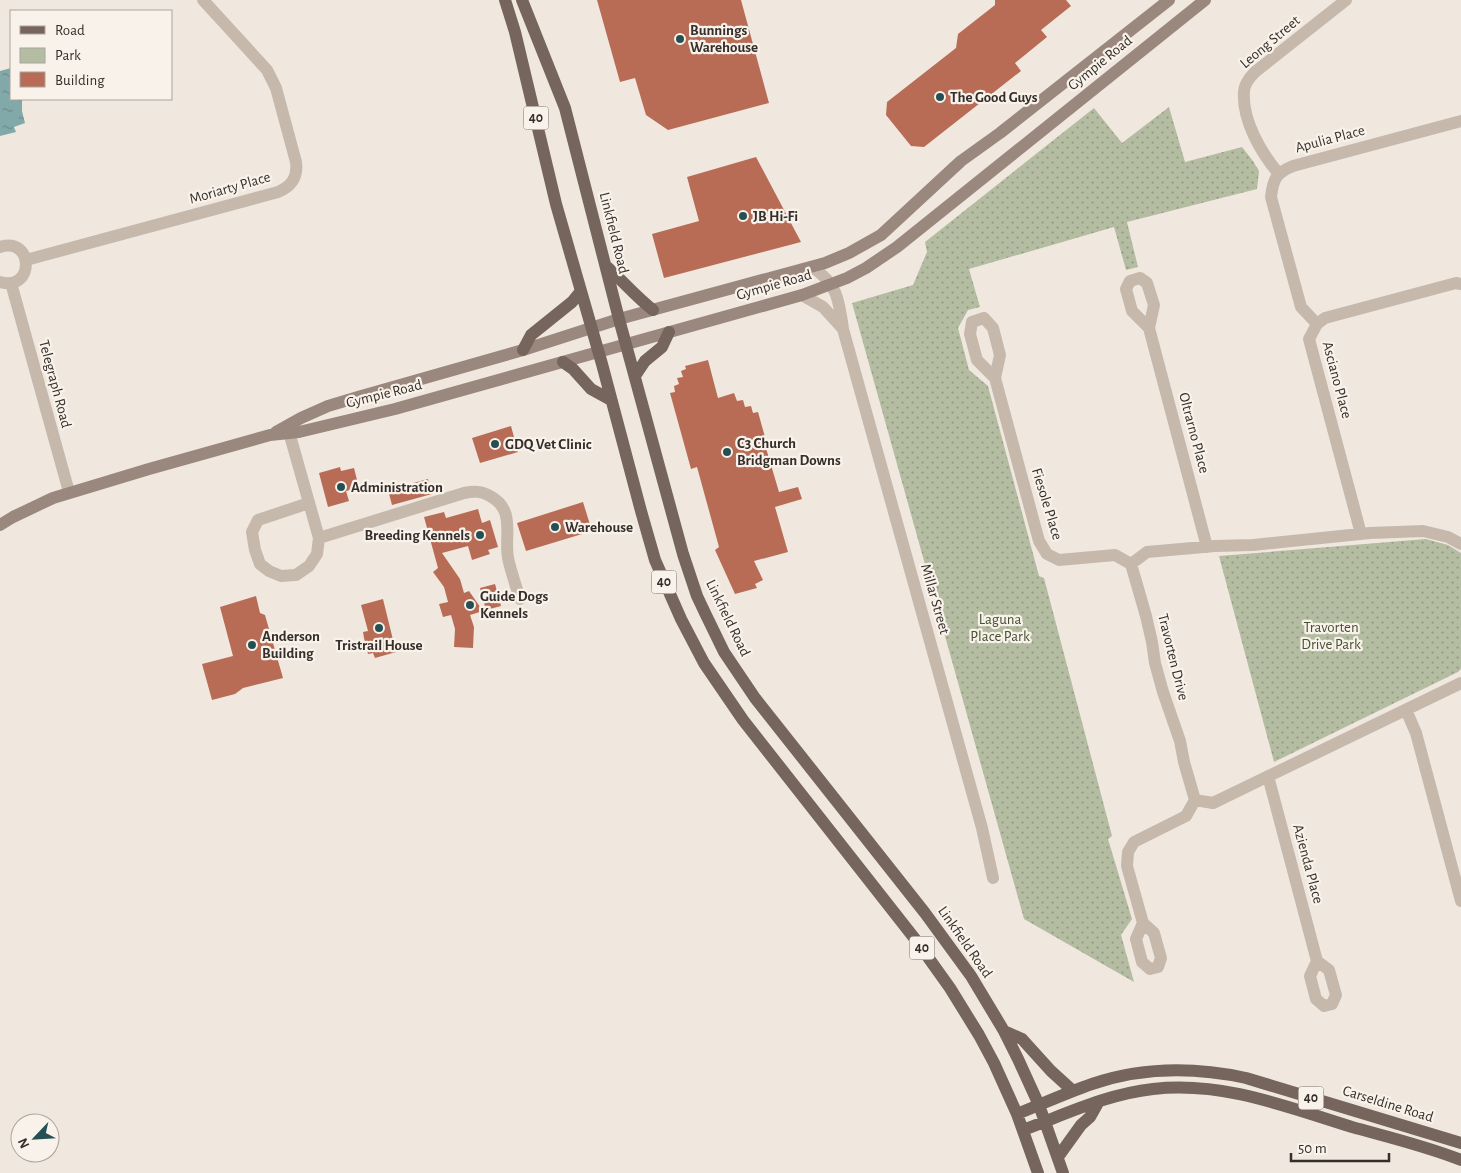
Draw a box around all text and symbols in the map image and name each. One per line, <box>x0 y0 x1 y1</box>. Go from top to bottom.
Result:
legend <box>10 10 172 100</box>
street label: Leong Street <box>1237 13 1303 71</box>
text: Road <box>55 23 85 38</box>
place label: Bunnings Warehouse <box>690 23 758 55</box>
marker: Bunnings Warehouse <box>674 33 686 45</box>
street label: Gympie Road <box>1065 33 1135 93</box>
text: Park <box>55 48 81 63</box>
text: Building <box>55 73 105 88</box>
place label: The Good Guys <box>950 90 1038 105</box>
marker: The Good Guys <box>934 91 946 103</box>
road number: 40 <box>524 106 548 130</box>
street label: Apulia Place <box>1294 122 1367 155</box>
street label: Moriarty Place <box>188 169 272 207</box>
street label: Linkfield Road <box>597 191 631 276</box>
place label: JB Hi-Fi <box>753 209 798 224</box>
marker: JB Hi-Fi <box>737 210 749 222</box>
street label: Gympie Road <box>735 267 814 303</box>
street label: Telegraph Road <box>36 338 74 430</box>
street label: Asciano Place <box>1320 340 1355 420</box>
street label: Gympie Road <box>345 377 424 411</box>
street label: Oltrarno Place <box>1176 391 1212 475</box>
place label: C3 Church Bridgman Downs <box>737 436 841 468</box>
place label: GDQ Vet Clinic <box>505 437 592 452</box>
marker: GDQ Vet Clinic <box>489 438 501 450</box>
marker: C3 Church Bridgman Downs <box>721 446 733 458</box>
street label: Fiesole Place <box>1029 466 1065 542</box>
place label: Administration <box>351 480 443 495</box>
marker: Administration <box>335 481 347 493</box>
place label: Warehouse <box>565 520 633 535</box>
marker: Warehouse <box>549 521 561 533</box>
place label: Breeding Kennels <box>365 528 470 543</box>
marker: Breeding Kennels <box>474 529 486 541</box>
street label: Millar Street <box>918 562 952 636</box>
road number: 40 <box>652 570 676 594</box>
street label: Linkfield Road <box>703 577 753 659</box>
place label: Guide Dogs Kennels <box>480 589 548 621</box>
marker: Guide Dogs Kennels <box>464 599 476 611</box>
park label: Laguna Place Park <box>970 612 1030 644</box>
street label: Travorten Drive <box>1155 612 1191 702</box>
park label: Travorten Drive Park <box>1301 620 1361 652</box>
marker: Tristrail House <box>373 622 385 634</box>
place label: Anderson Building <box>262 629 320 661</box>
place label: Tristrail House <box>335 638 423 653</box>
marker: Anderson Building <box>246 639 258 651</box>
street label: Azienda Place <box>1290 823 1326 905</box>
street label: Linkfield Road <box>935 904 995 981</box>
road number: 40 <box>910 936 934 960</box>
street label: Carseldine Road <box>1341 1083 1435 1125</box>
road number: 40 <box>1298 1086 1324 1110</box>
north arrow <box>10 1113 60 1163</box>
scale bar <box>1291 1130 1388 1162</box>
text: N <box>16 1136 33 1150</box>
text: 50 m <box>1298 1141 1327 1156</box>

